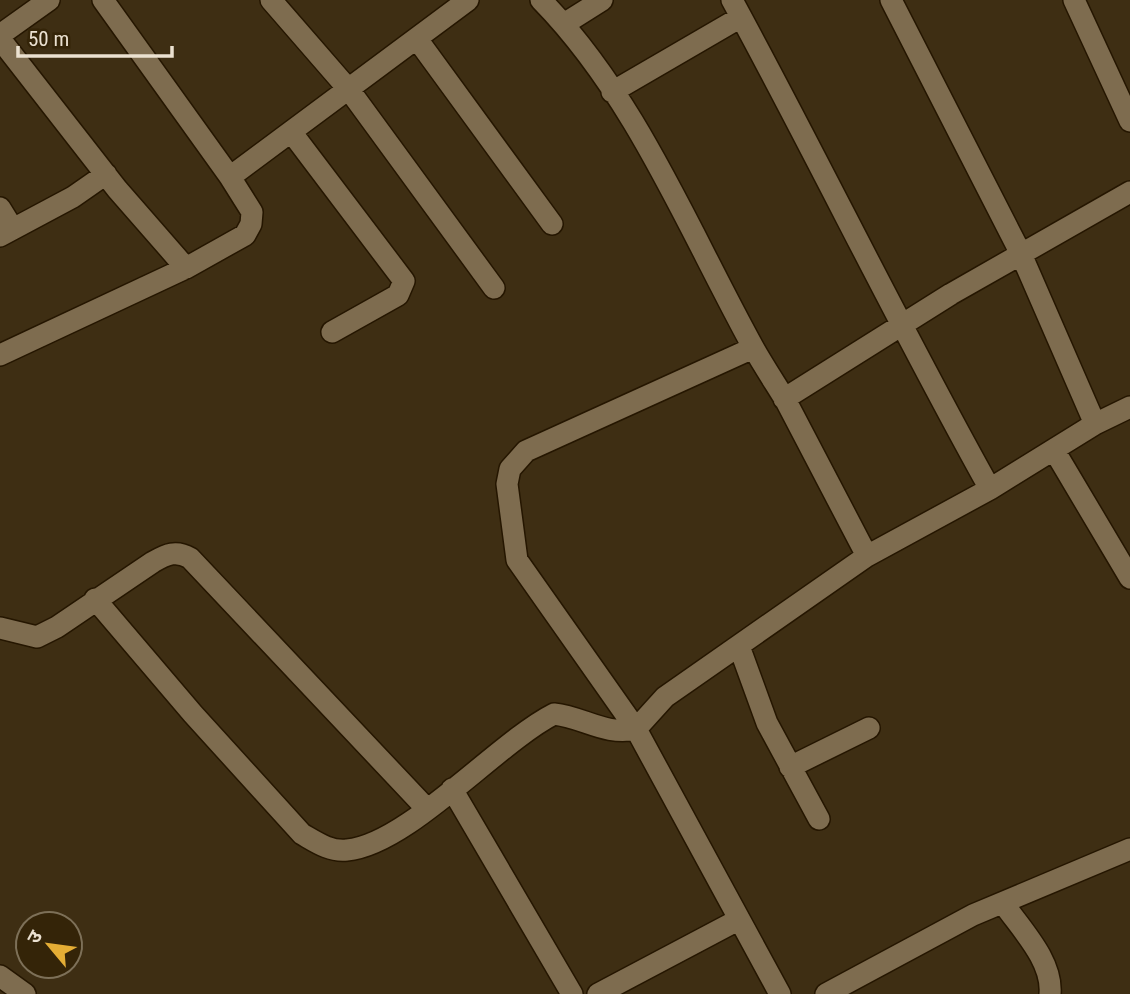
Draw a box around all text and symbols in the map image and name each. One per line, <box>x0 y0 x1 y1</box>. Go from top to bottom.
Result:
scale bar <box>18 14 172 58</box>
text: 50 m <box>28 27 69 51</box>
north arrow <box>14 910 84 980</box>
text: उ <box>22 926 48 947</box>

